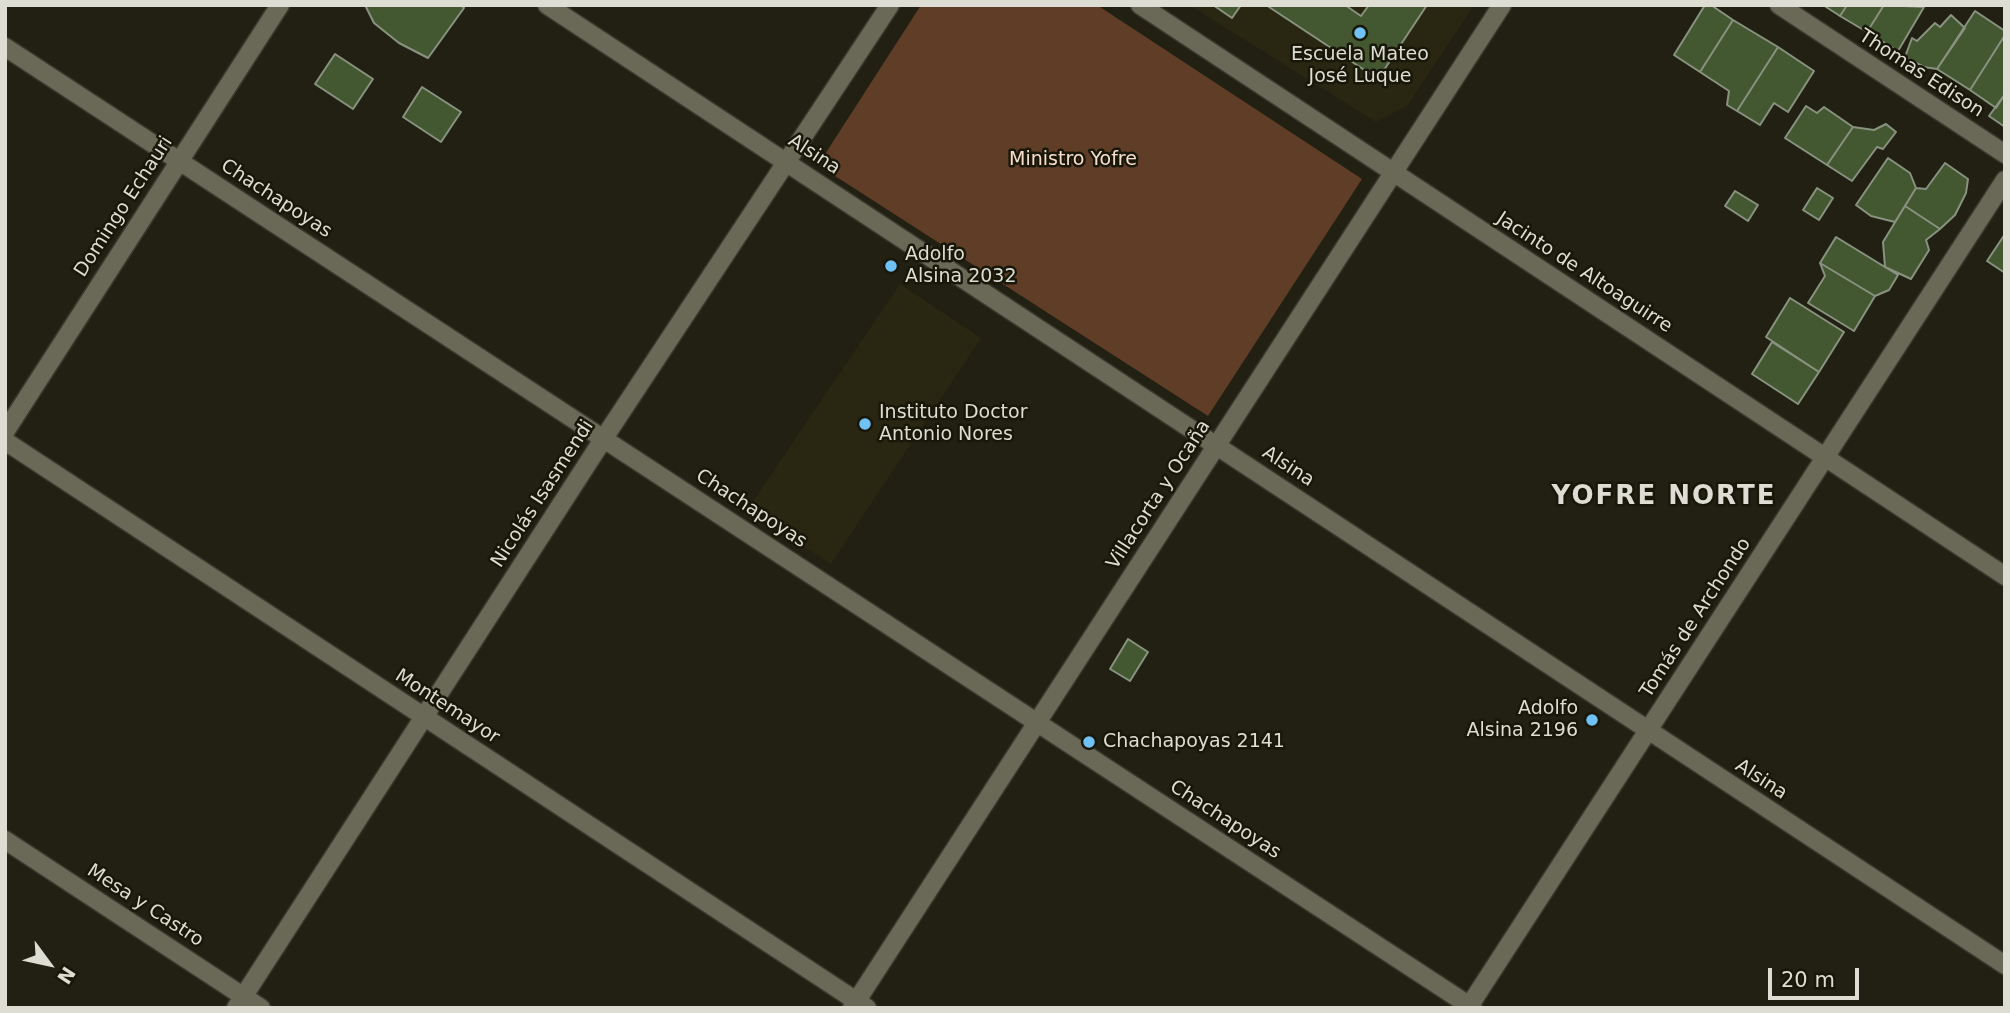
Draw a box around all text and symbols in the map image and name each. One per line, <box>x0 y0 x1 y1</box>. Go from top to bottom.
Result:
marker: Escuela Mateo José Luque <box>1352 25 1368 41</box>
street label: Thomas Edison <box>1854 25 1988 123</box>
place label: Escuela Mateo José Luque <box>1291 44 1429 88</box>
street label: Alsina <box>784 130 844 180</box>
street label: Domingo Echauri <box>70 132 178 282</box>
park label: Ministro Yofre <box>1009 149 1137 171</box>
street label: Chachapoyas <box>216 155 336 243</box>
street label: Jacinto de Altoaguirre <box>1492 208 1676 338</box>
place label: Adolfo Alsina 2032 <box>905 244 1017 288</box>
marker: Adolfo Alsina 2032 <box>883 258 899 274</box>
place label: Instituto Doctor Antonio Nores <box>879 402 1027 446</box>
street label: Nicolás Isasmendi <box>487 416 599 572</box>
marker: Instituto Doctor Antonio Nores <box>857 416 873 432</box>
street label: Villacorta y Ocaña <box>1102 416 1216 574</box>
street label: Alsina <box>1258 442 1318 492</box>
street label: Chachapoyas <box>691 465 811 553</box>
district label: YOFRE NORTE <box>1553 481 1775 513</box>
street label: Tomás de Archondo <box>1636 534 1756 702</box>
street label: Montemayor <box>390 665 504 749</box>
place label: Adolfo Alsina 2196 <box>1466 698 1578 742</box>
marker: Adolfo Alsina 2196 <box>1584 712 1600 728</box>
place label: Chachapoyas 2141 <box>1103 731 1285 753</box>
marker: Chachapoyas 2141 <box>1081 734 1097 750</box>
street label: Alsina <box>1731 755 1791 805</box>
street label: Chachapoyas <box>1165 776 1285 864</box>
street label: Mesa y Castro <box>83 860 207 952</box>
north arrow <box>14 929 84 999</box>
scale bar <box>1772 954 1863 998</box>
text: N <box>53 963 80 988</box>
text: 20 m <box>1781 968 1835 992</box>

